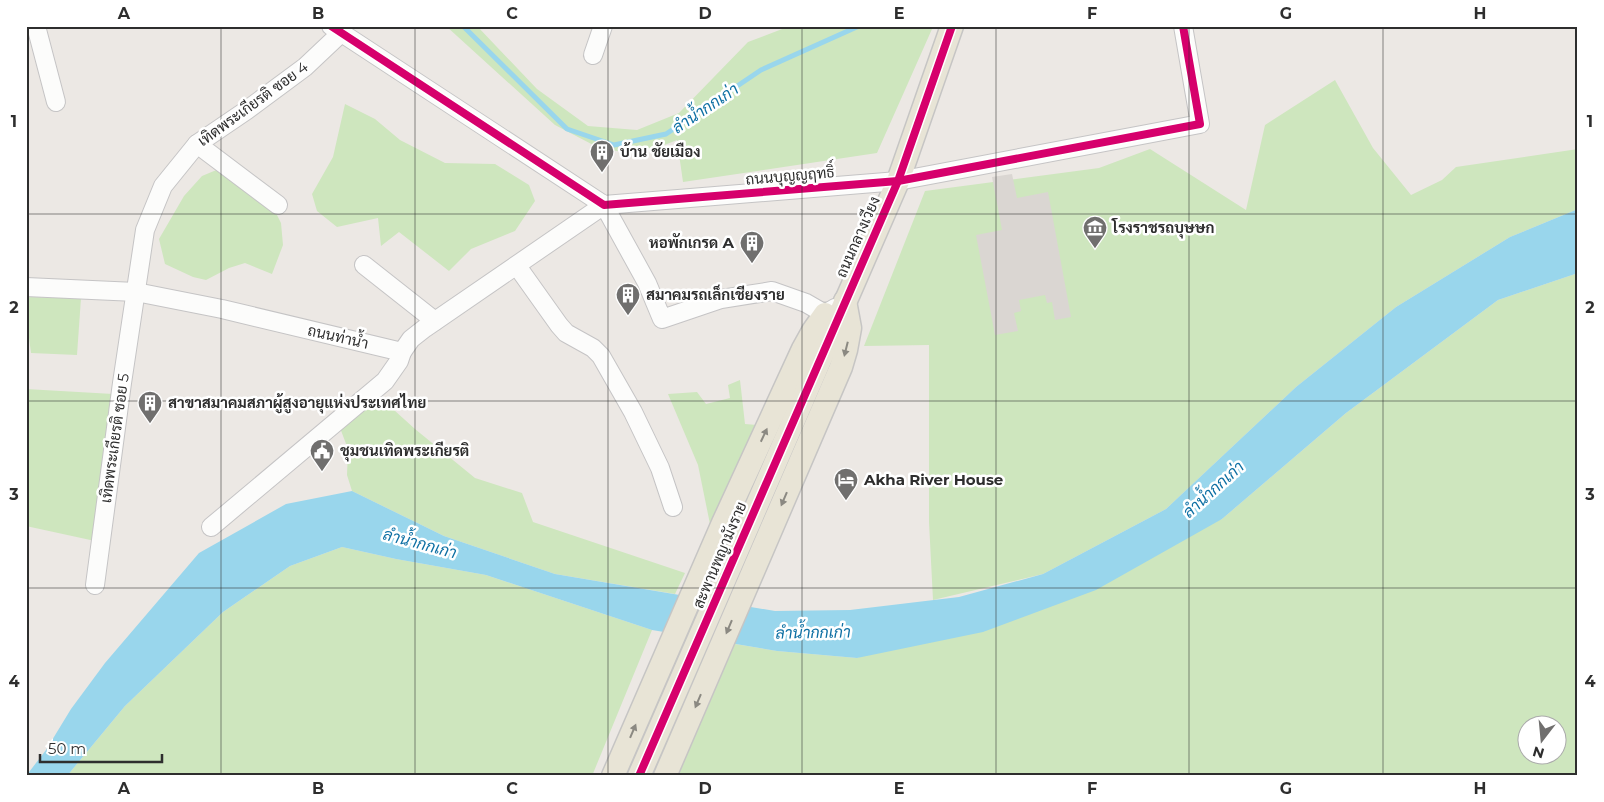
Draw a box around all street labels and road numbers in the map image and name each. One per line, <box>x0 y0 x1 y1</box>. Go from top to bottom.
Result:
street label: เทิดพระเกียรติ ซอย 4 <box>194 57 312 150</box>
street label: ถนนบุญญฤทธิ์ <box>744 157 835 191</box>
street label: ถนนกลางเวียง <box>831 193 884 280</box>
street label: ถนนท่าน้ำ <box>306 317 371 353</box>
street label: เทิดพระเกียรติ ซอย 5 <box>96 372 133 504</box>
street label: สะพานพญามังราย <box>689 499 751 611</box>

